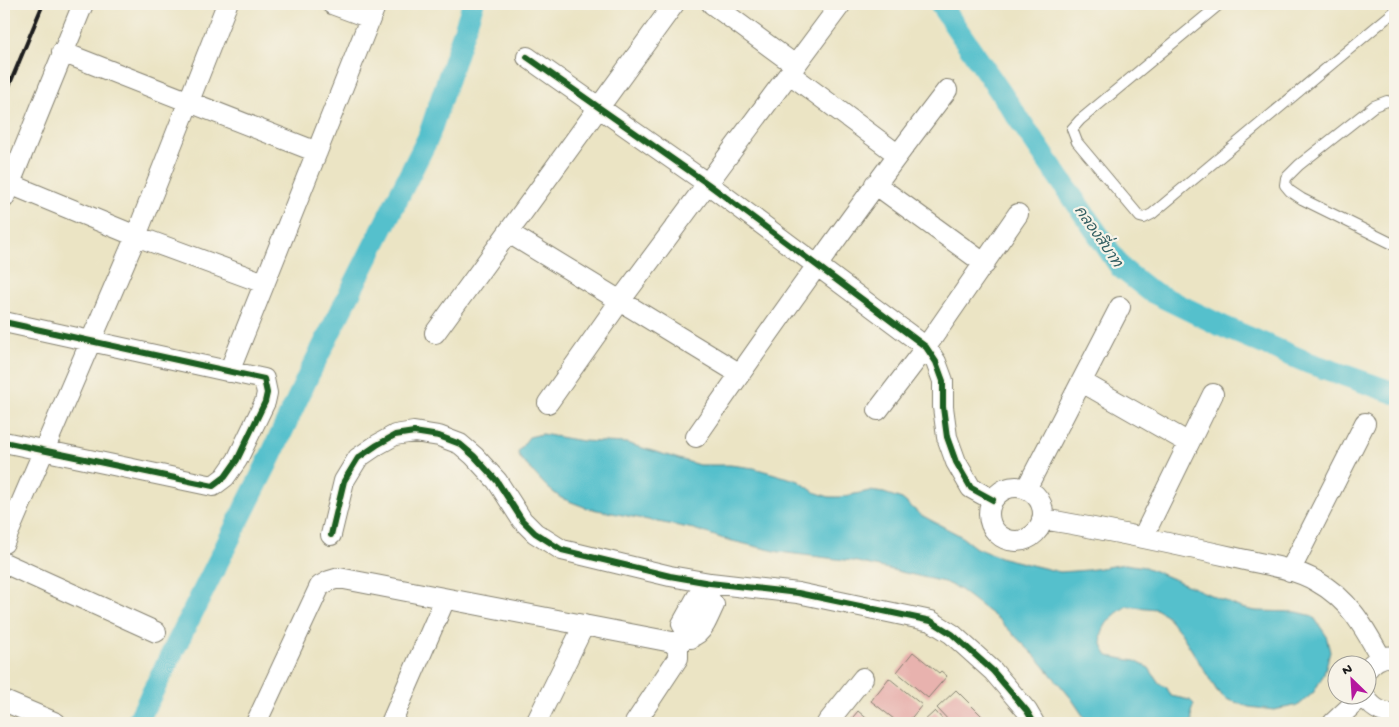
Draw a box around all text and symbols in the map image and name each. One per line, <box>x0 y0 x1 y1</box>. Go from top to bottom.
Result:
water label: คลองสี่บาท <box>1070 199 1132 273</box>
north arrow <box>1326 654 1376 704</box>
text: N <box>1340 661 1355 680</box>

